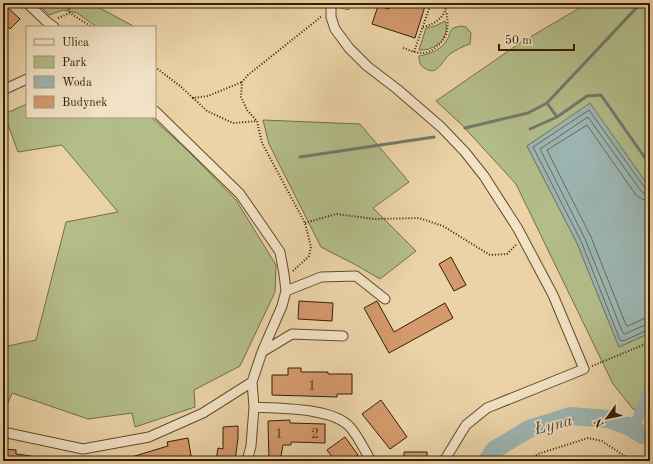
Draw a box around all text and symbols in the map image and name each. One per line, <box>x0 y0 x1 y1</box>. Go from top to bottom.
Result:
legend <box>26 26 156 118</box>
scale bar <box>499 26 574 52</box>
text: 50 m <box>505 34 532 47</box>
text: Ulica <box>62 37 89 49</box>
text: Park <box>62 57 87 69</box>
text: Woda <box>62 77 92 89</box>
text: Budynek <box>62 97 108 109</box>
house number: 1 <box>308 379 316 393</box>
north arrow <box>587 398 627 438</box>
water label: Łyna <box>531 412 574 439</box>
text: N <box>593 416 607 429</box>
house number: 1 <box>275 427 283 441</box>
house number: 2 <box>311 427 319 441</box>

